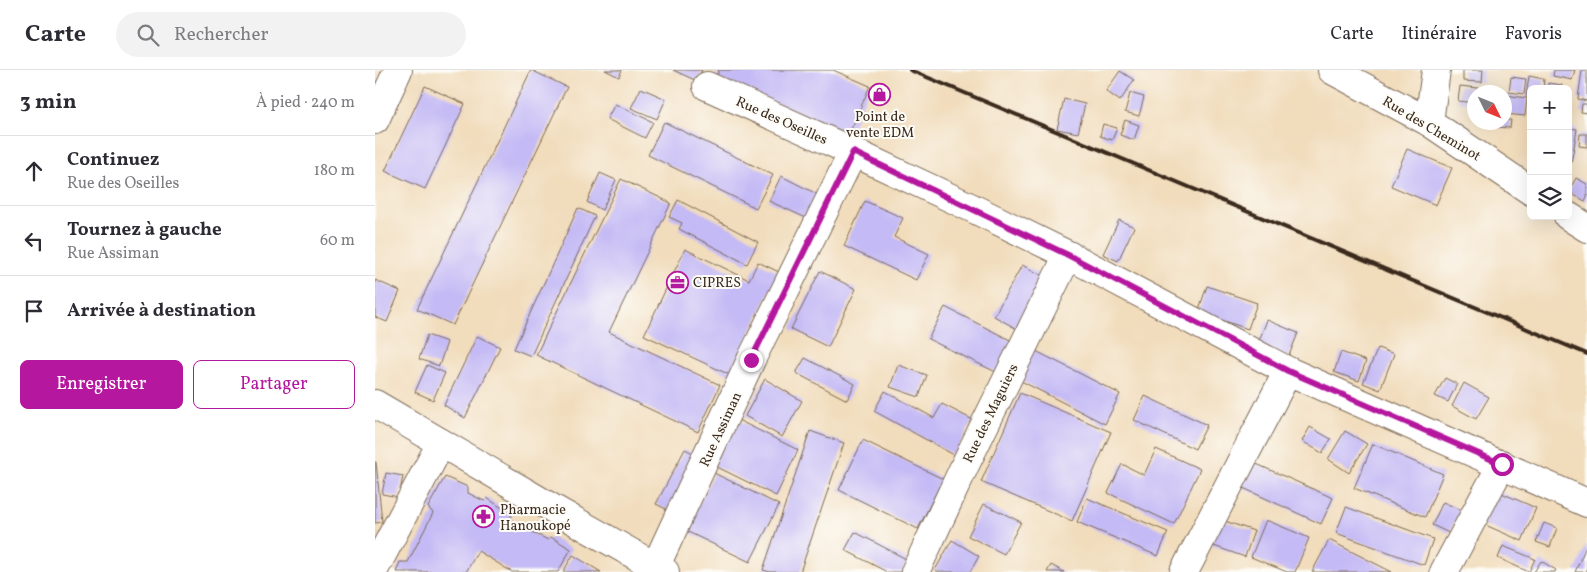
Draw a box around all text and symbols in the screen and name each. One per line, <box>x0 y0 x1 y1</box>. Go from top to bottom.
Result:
search box <box>116 12 466 57</box>
text: Carte <box>25 18 86 52</box>
icon: search <box>134 21 162 49</box>
text: Rechercher <box>174 22 268 48</box>
text: Carte <box>1330 22 1373 47</box>
text: Itinéraire <box>1401 22 1477 47</box>
text: Favoris <box>1505 22 1562 47</box>
shop icon: Point de vente EDM <box>868 82 892 106</box>
north arrow <box>1467 85 1512 130</box>
map controls <box>1527 85 1572 220</box>
button: + <box>1527 85 1572 130</box>
text: 3 min <box>20 88 76 117</box>
text: À pied · 240 m <box>256 92 355 114</box>
street label: Rue des Cheminot <box>1378 92 1484 166</box>
street label: Rue des Oseilles <box>733 93 830 150</box>
place label: Point de vente EDM <box>846 108 914 143</box>
button: − <box>1527 130 1572 175</box>
text: Continuez <box>67 147 159 173</box>
icon: ahead <box>20 157 48 185</box>
text: 180 m <box>314 160 355 182</box>
text: Rue des Oseilles <box>67 173 179 195</box>
button: layers <box>1527 175 1572 220</box>
text: Tournez à gauche <box>67 217 222 243</box>
icon: left <box>20 227 48 255</box>
text: 60 m <box>320 230 355 252</box>
text: Rue Assiman <box>67 243 159 265</box>
office icon: CIPRES <box>665 270 689 294</box>
place label: CIPRES <box>693 274 741 293</box>
icon: arrive <box>20 297 48 325</box>
text: Arrivée à destination <box>67 298 256 324</box>
route end <box>740 349 763 372</box>
button: Enregistrer <box>20 360 183 409</box>
button: Partager <box>193 360 355 409</box>
street label: Rue des Maguiers <box>959 361 1024 466</box>
street label: Rue Assiman <box>696 389 747 470</box>
route start <box>1491 453 1514 476</box>
place label: Pharmacie Hanoukopé <box>500 501 571 536</box>
pharmacy icon: Pharmacie Hanoukopé <box>472 505 496 529</box>

